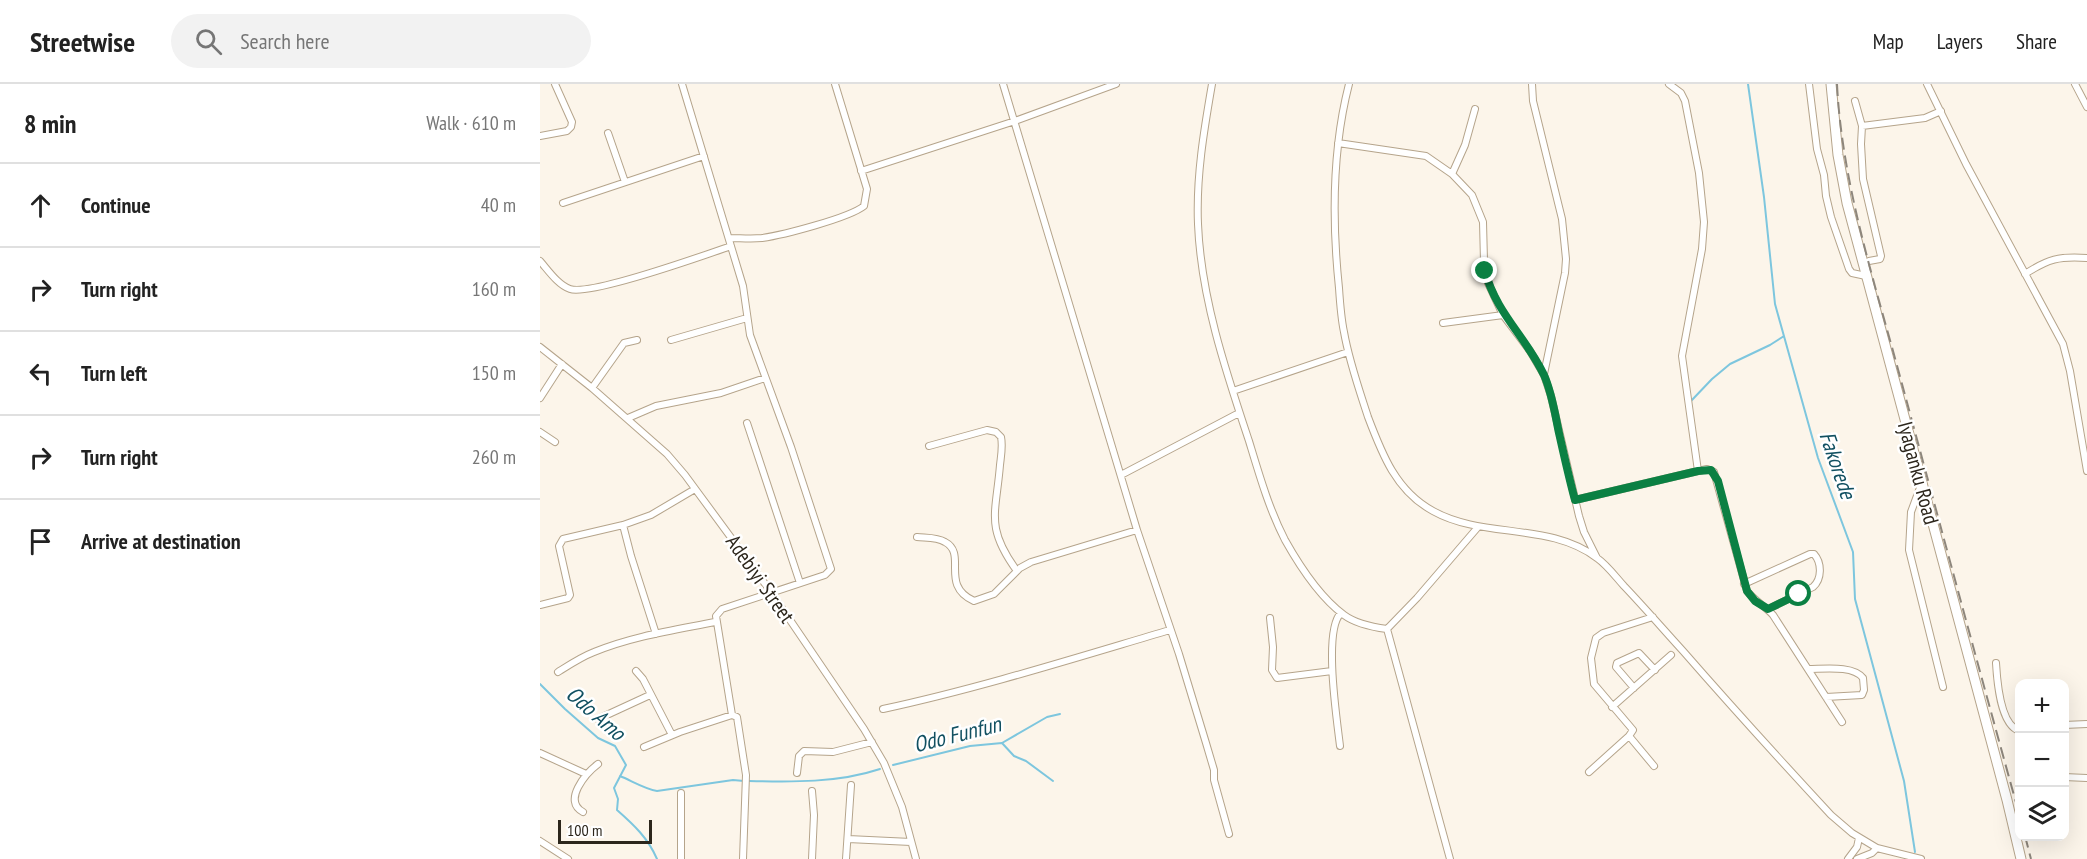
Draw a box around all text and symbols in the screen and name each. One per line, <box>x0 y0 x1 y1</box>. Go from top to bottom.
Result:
search box <box>171 14 591 68</box>
text: Streetwise <box>30 23 135 60</box>
icon: search <box>192 25 225 58</box>
text: Search here <box>240 27 330 55</box>
text: Map <box>1873 28 1904 55</box>
text: Layers <box>1937 28 1983 55</box>
text: Share <box>2016 28 2057 55</box>
text: 8 min <box>24 107 77 140</box>
text: Walk · 610 m <box>426 110 516 136</box>
icon: ahead <box>24 189 57 222</box>
text: Continue <box>81 191 151 219</box>
text: 40 m <box>481 192 516 218</box>
route end <box>1471 257 1497 283</box>
icon: right <box>24 273 57 306</box>
text: Turn right <box>81 275 158 303</box>
text: 160 m <box>472 276 516 302</box>
icon: left <box>24 357 57 390</box>
text: Turn left <box>81 359 147 387</box>
text: 150 m <box>472 360 516 386</box>
street label: Iyaganku Road <box>1892 418 1945 527</box>
water label: Fakorede <box>1813 428 1863 504</box>
icon: right <box>24 441 57 474</box>
text: Turn right <box>81 443 158 471</box>
text: 260 m <box>472 444 516 470</box>
icon: arrive <box>24 525 57 558</box>
text: Arrive at destination <box>81 527 241 555</box>
street label: Adebiyi Street <box>720 529 801 628</box>
route start <box>1785 580 1811 606</box>
map controls <box>2015 679 2069 841</box>
button: + <box>2015 679 2069 733</box>
water label: Odo Amo <box>561 680 633 747</box>
water label: Odo Funfun <box>910 709 1005 758</box>
button: − <box>2015 733 2069 787</box>
button: layers <box>2015 787 2069 841</box>
scale bar <box>558 817 652 844</box>
text: 100 m <box>567 820 602 840</box>

